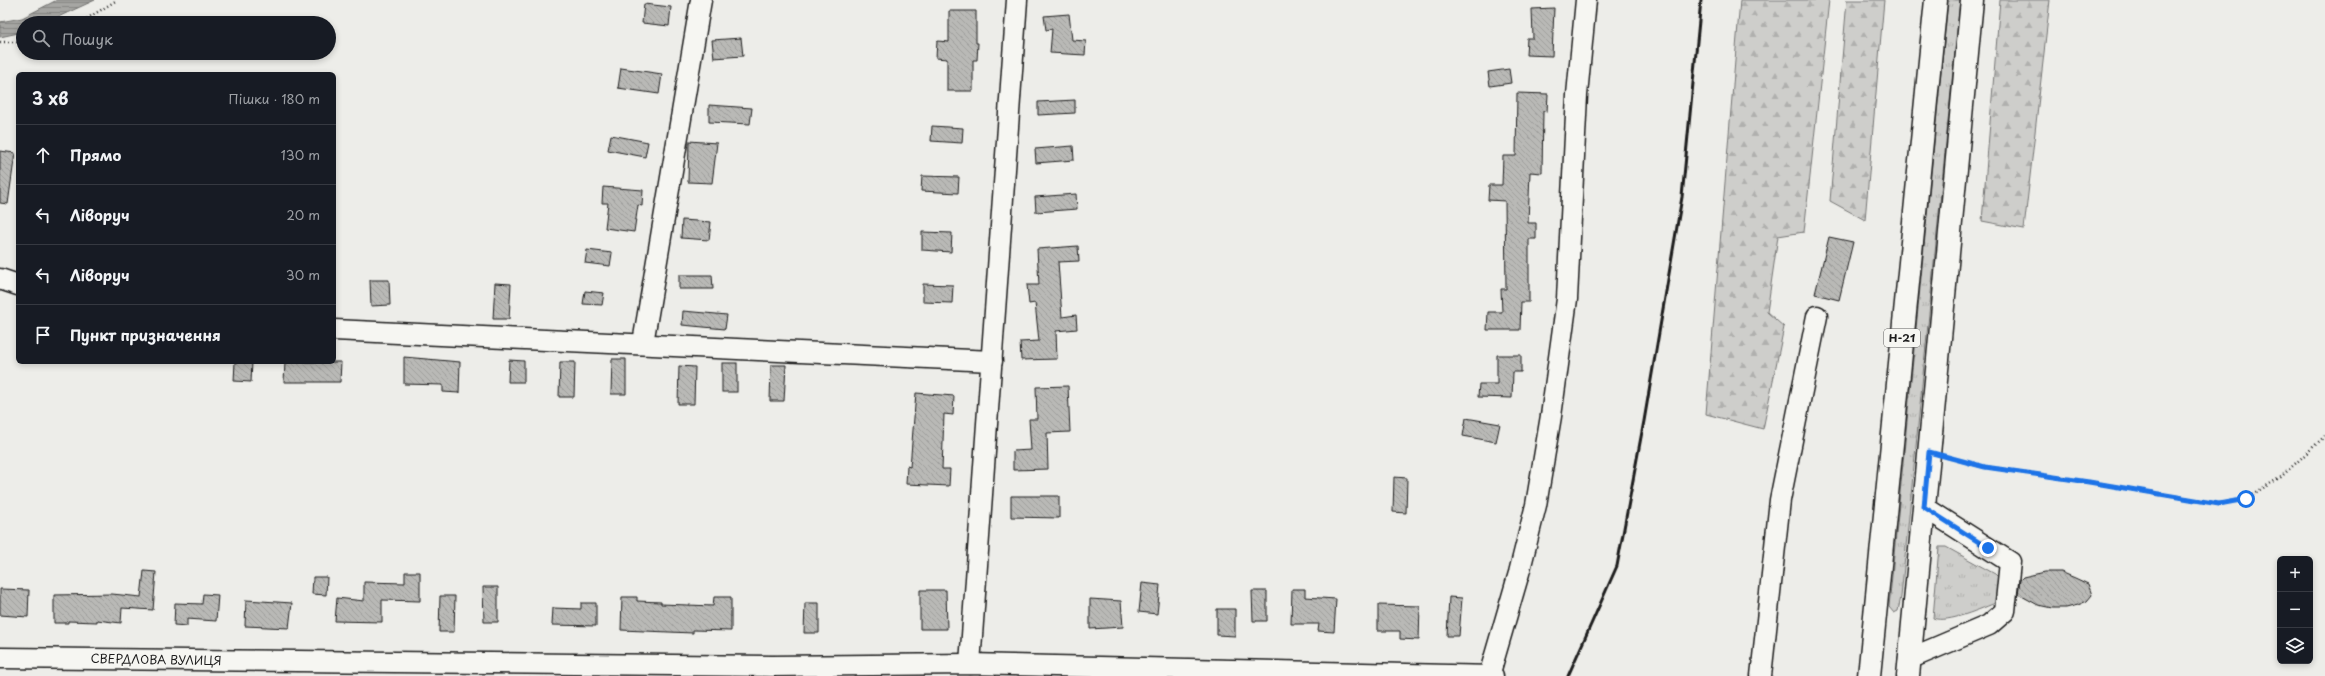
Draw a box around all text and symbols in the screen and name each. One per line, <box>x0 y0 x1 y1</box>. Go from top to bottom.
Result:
search box <box>16 16 336 60</box>
icon: search <box>30 27 52 49</box>
text: Пошук <box>62 27 113 50</box>
text: 3 хв <box>32 85 68 111</box>
text: Пішки · 180 m <box>229 89 320 108</box>
text: Прямо <box>70 143 121 166</box>
icon: ahead <box>32 144 54 166</box>
text: 130 m <box>281 145 320 164</box>
text: Ліворуч <box>70 203 130 226</box>
icon: left <box>32 204 54 226</box>
text: 20 m <box>286 205 320 224</box>
text: Ліворуч <box>70 263 130 286</box>
icon: left <box>32 264 54 286</box>
text: 30 m <box>286 265 320 284</box>
text: Пункт призначення <box>70 323 221 346</box>
icon: arrive <box>32 324 54 346</box>
road number: Н-21 <box>1884 329 1920 347</box>
route start <box>2237 490 2255 508</box>
route end <box>1979 539 1997 557</box>
map controls <box>2277 556 2313 664</box>
button: + <box>2277 556 2313 592</box>
button: − <box>2277 592 2313 628</box>
button: layers <box>2277 628 2313 664</box>
street label: СВЕРДЛОВА ВУЛИЦЯ <box>90 649 222 669</box>

